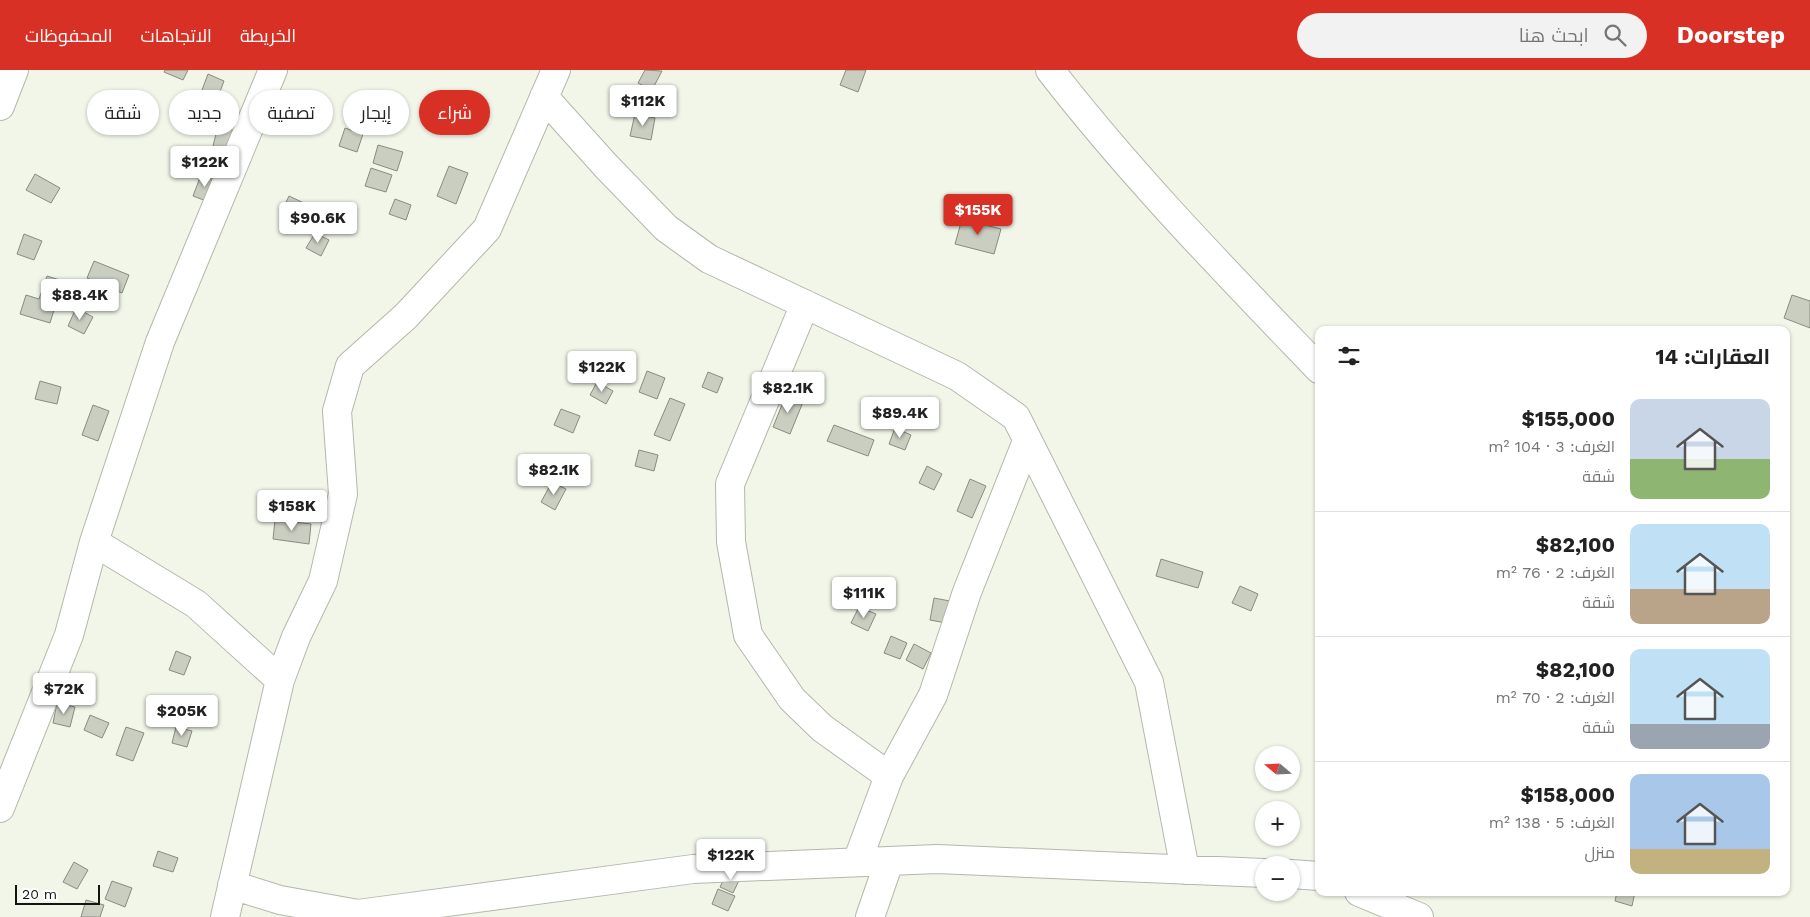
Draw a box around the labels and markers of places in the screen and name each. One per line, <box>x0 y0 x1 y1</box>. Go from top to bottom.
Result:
pin: $112K <box>608 85 678 127</box>
pin: $122K <box>170 146 240 188</box>
pin: $155K <box>943 194 1013 236</box>
pin: $90.6K <box>277 202 359 244</box>
pin: $88.4K <box>39 278 121 321</box>
pin: $122K <box>567 350 637 393</box>
pin: $82.1K <box>747 372 829 414</box>
pin: $89.4K <box>859 396 941 439</box>
pin: $82.1K <box>513 454 595 496</box>
pin: $158K <box>257 490 327 532</box>
pin: $111K <box>829 576 899 619</box>
pin: $72K <box>34 672 94 715</box>
pin: $205K <box>147 694 217 737</box>
pin: $122K <box>696 838 766 881</box>

